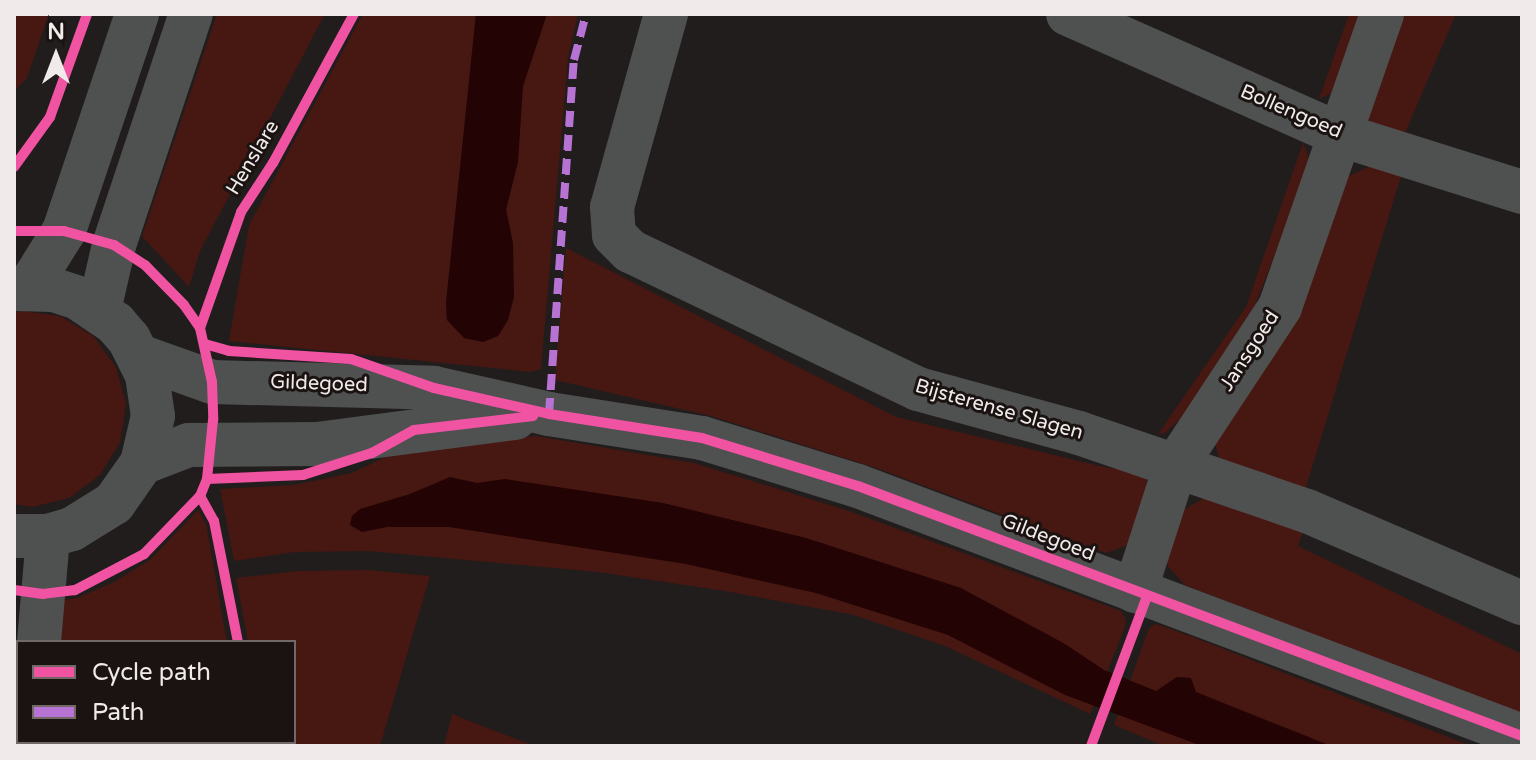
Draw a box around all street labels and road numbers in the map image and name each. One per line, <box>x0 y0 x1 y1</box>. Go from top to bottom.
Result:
street label: Bollengoed <box>1237 80 1345 144</box>
street label: Henslare <box>221 116 285 200</box>
street label: Jansgoed <box>1215 306 1285 396</box>
street label: Gildegoed <box>270 370 368 398</box>
street label: Bijsterense Slagen <box>912 375 1086 445</box>
street label: Gildegoed <box>998 509 1098 567</box>

